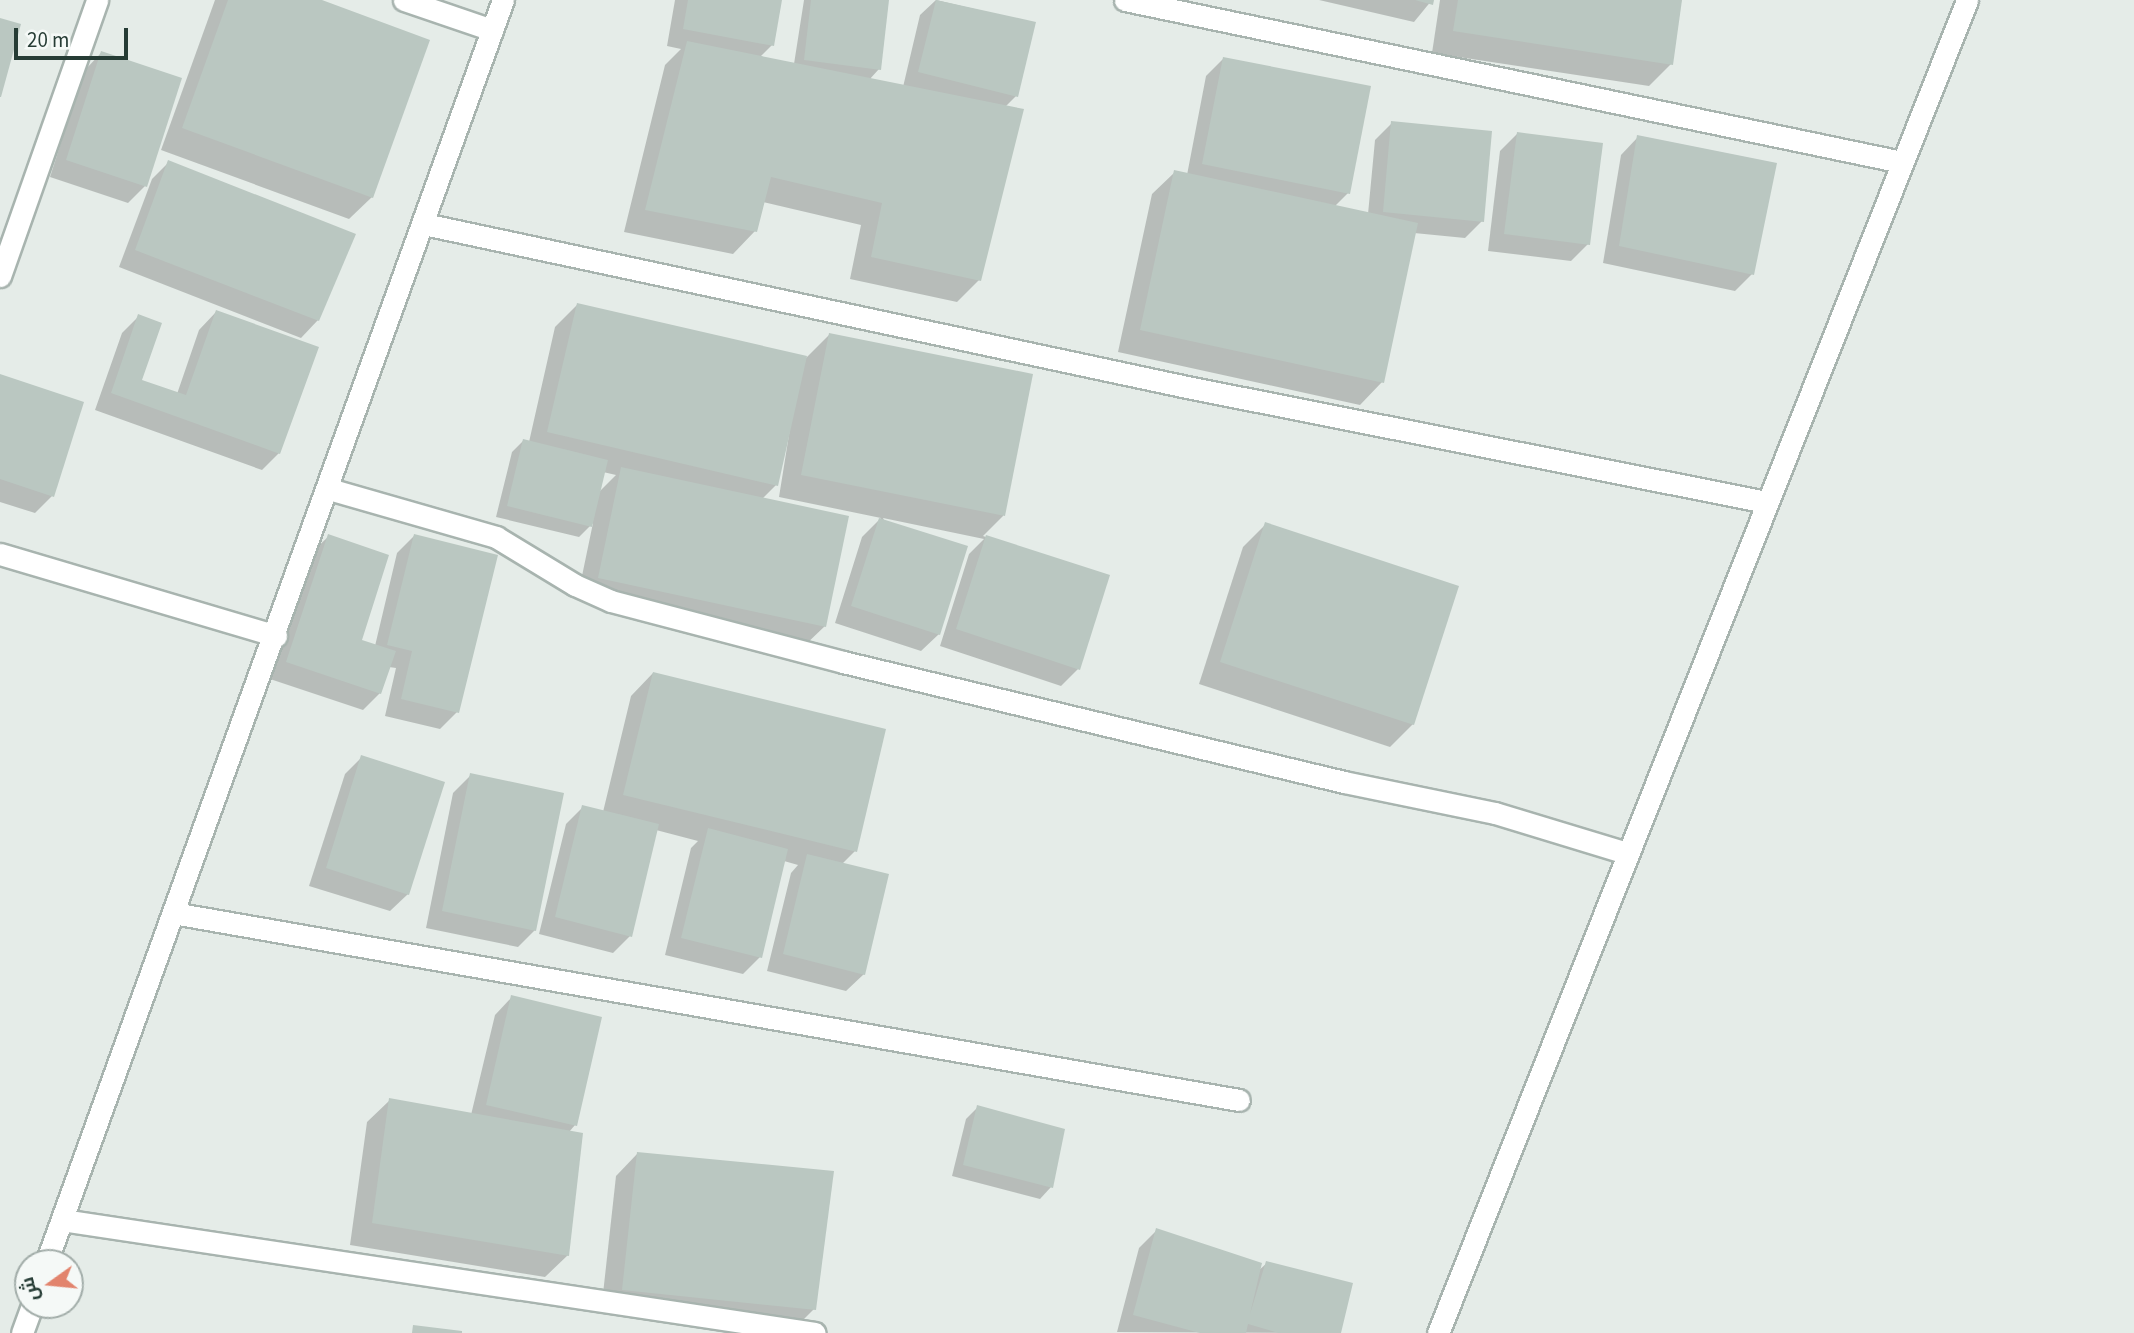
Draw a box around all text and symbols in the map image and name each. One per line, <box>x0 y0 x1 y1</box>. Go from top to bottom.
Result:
scale bar <box>18 14 131 58</box>
text: 20 m <box>27 25 69 55</box>
north arrow <box>14 1249 84 1319</box>
text: ش <box>14 1274 46 1304</box>

